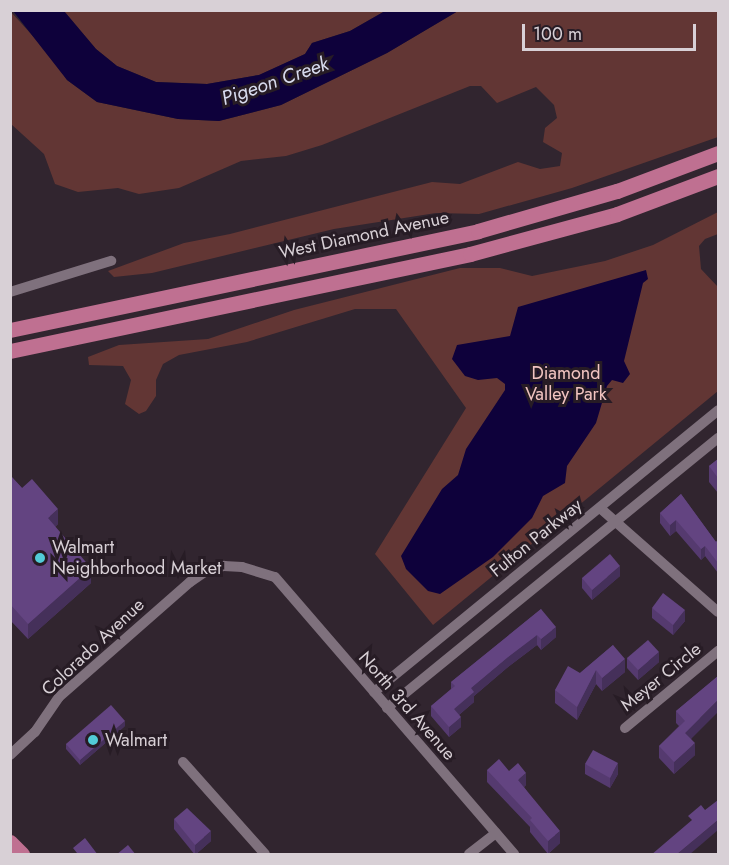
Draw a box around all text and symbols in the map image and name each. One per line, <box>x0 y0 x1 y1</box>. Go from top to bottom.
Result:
scale bar <box>525 12 699 50</box>
text: 100 m <box>533 21 582 47</box>
water label: Pigeon Creek <box>218 51 332 111</box>
street label: West Diamond Avenue <box>277 206 451 264</box>
park label: Diamond Valley Park <box>525 363 607 406</box>
street label: Fulton Parkway <box>486 494 586 582</box>
place label: Walmart Neighborhood Market <box>52 537 221 580</box>
marker: Walmart Neighborhood Market <box>33 551 47 565</box>
street label: Colorado Avenue <box>37 594 149 700</box>
street label: Meyer Circle <box>617 638 705 716</box>
street label: North 3rd Avenue <box>354 647 460 765</box>
place label: Walmart <box>105 729 167 751</box>
marker: Walmart <box>86 733 100 747</box>

